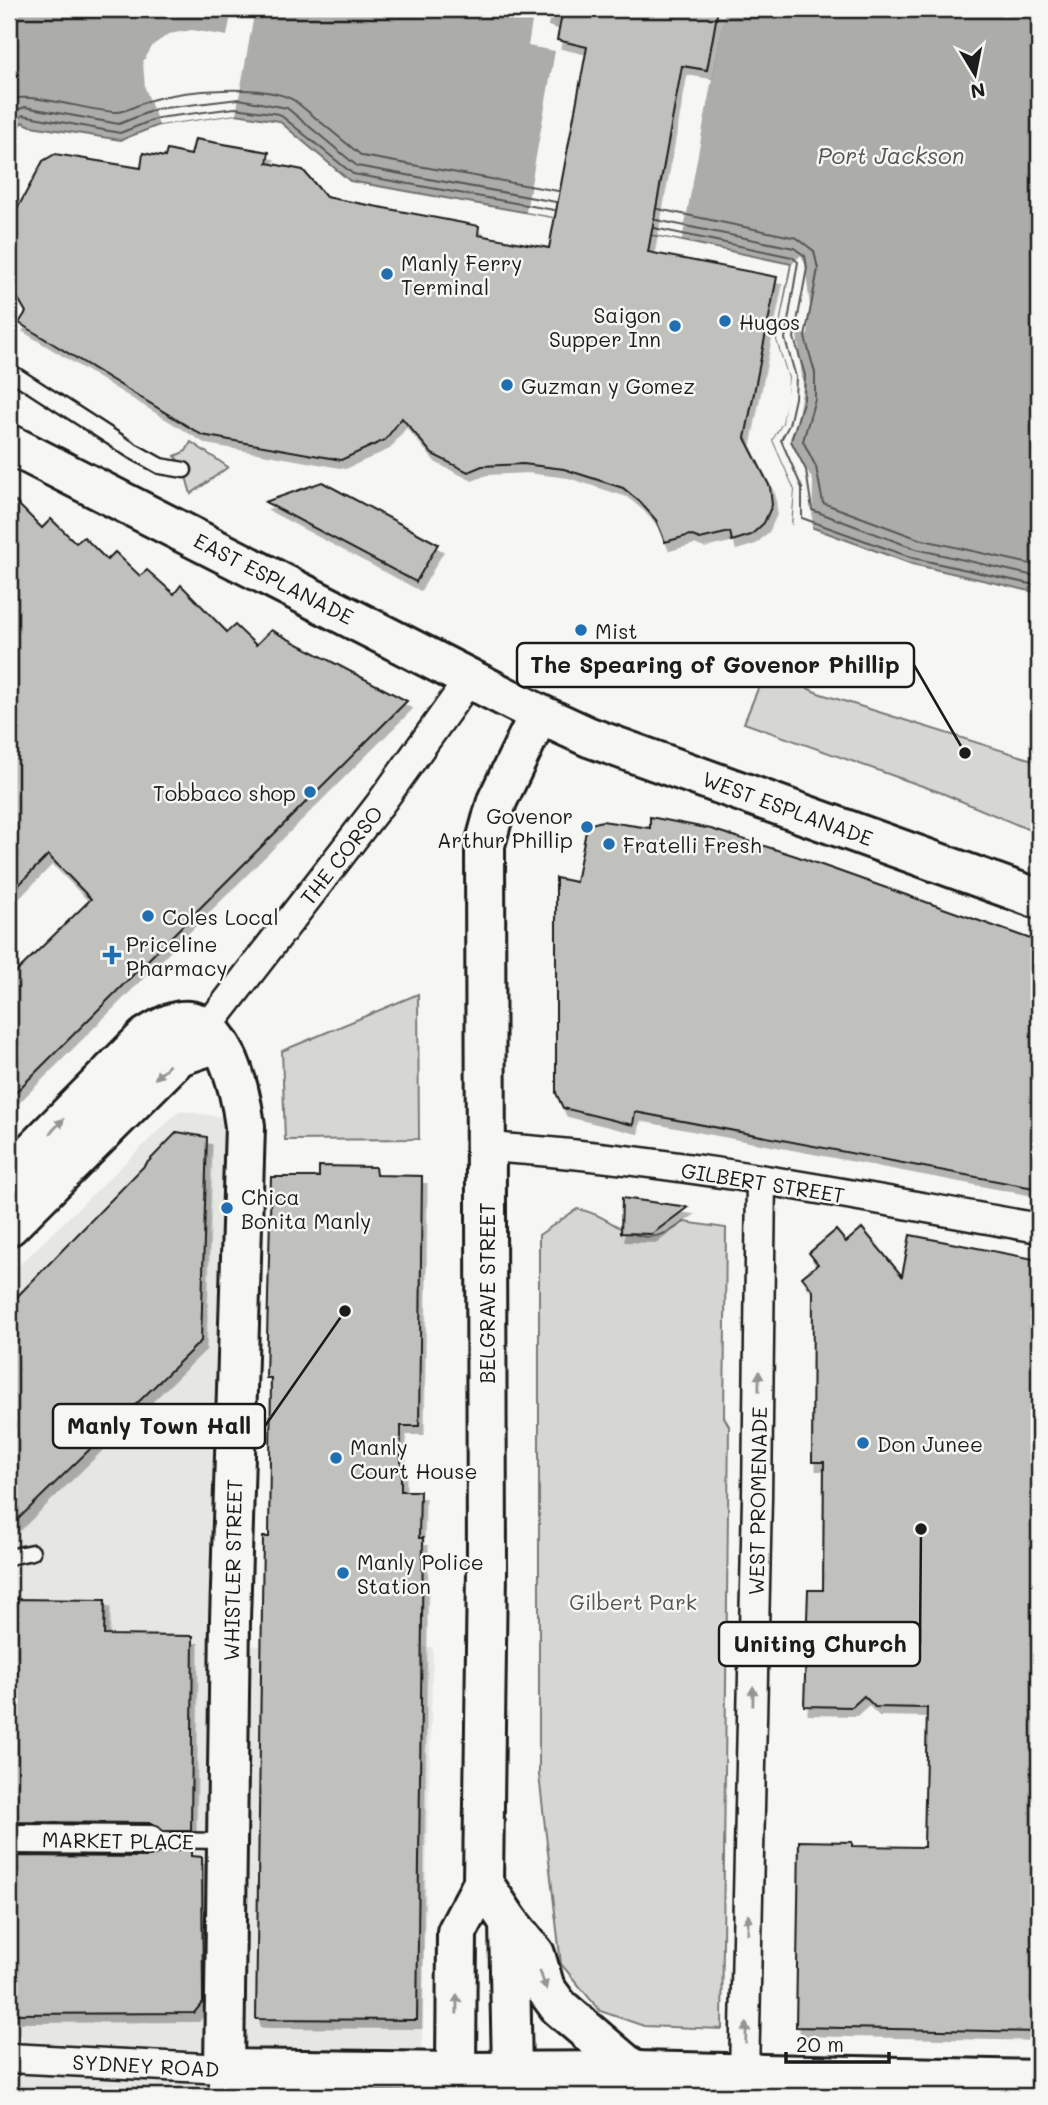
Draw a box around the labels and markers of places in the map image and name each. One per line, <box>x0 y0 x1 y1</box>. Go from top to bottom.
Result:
place label: Manly Ferry Terminal <box>401 249 522 300</box>
marker: Manly Ferry Terminal <box>379 266 395 282</box>
place label: Saigon Supper Inn <box>549 301 661 352</box>
place label: Hugos <box>739 308 800 335</box>
marker: Hugos <box>717 313 733 329</box>
marker: Saigon Supper Inn <box>667 318 683 334</box>
place label: Guzman y Gomez <box>521 372 695 399</box>
marker: Guzman y Gomez <box>499 377 515 393</box>
place label: Mist <box>595 617 638 644</box>
marker: Mist <box>573 622 589 638</box>
callout: The Spearing of Govenor Phillip <box>517 643 914 687</box>
place label: Tobbaco shop <box>153 779 296 806</box>
marker: Tobbaco shop <box>302 784 318 800</box>
place label: Govenor Arthur Phillip <box>437 802 573 853</box>
marker: Govenor Arthur Phillip <box>579 819 595 835</box>
place label: Fratelli Fresh <box>623 831 762 858</box>
marker: Fratelli Fresh <box>601 836 617 852</box>
place label: Coles Local <box>162 903 279 930</box>
marker: Coles Local <box>140 908 156 924</box>
place label: Priceline Pharmacy <box>126 930 227 981</box>
marker: Priceline Pharmacy <box>104 947 120 963</box>
place label: Chica Bonita Manly <box>241 1183 371 1234</box>
marker: Chica Bonita Manly <box>219 1200 235 1216</box>
callout: Manly Town Hall <box>53 1404 265 1448</box>
place label: Don Junee <box>877 1430 983 1457</box>
place label: Manly Court House <box>350 1433 478 1484</box>
marker: Don Junee <box>855 1435 871 1451</box>
marker: Manly Court House <box>328 1450 344 1466</box>
place label: Manly Police Station <box>357 1548 484 1599</box>
marker: Manly Police Station <box>335 1565 351 1581</box>
callout: Uniting Church <box>719 1622 920 1666</box>

